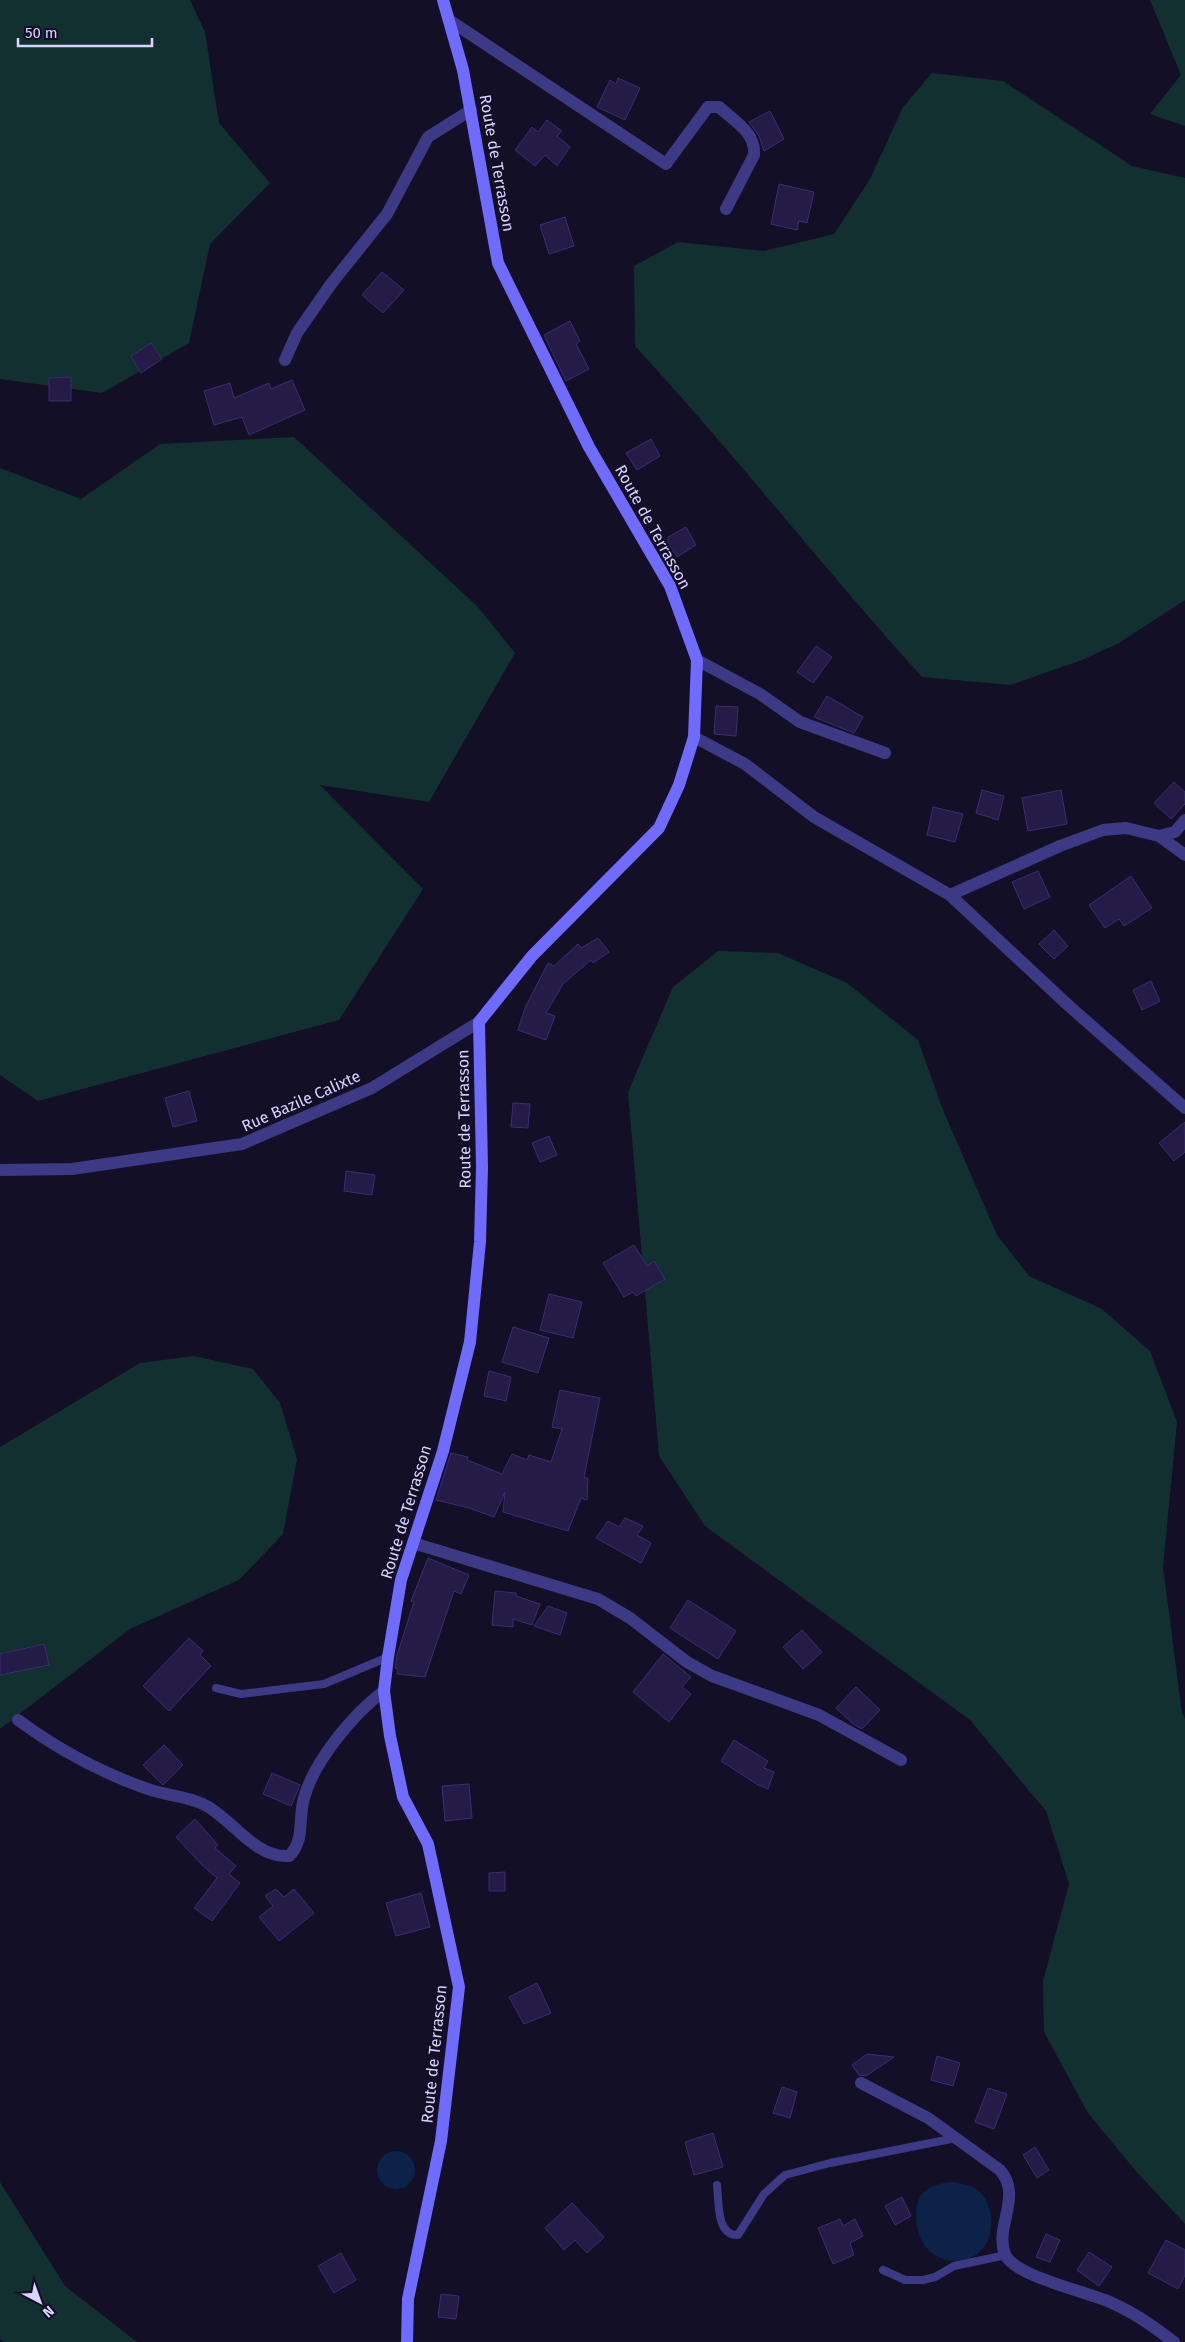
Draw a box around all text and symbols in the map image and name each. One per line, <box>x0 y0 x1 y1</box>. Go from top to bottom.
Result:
scale bar <box>18 15 151 47</box>
text: 50 m <box>25 24 58 42</box>
street label: Route de Terrasson <box>476 93 518 233</box>
street label: Route de Terrasson <box>611 462 695 592</box>
street label: Route de Terrasson <box>453 1049 475 1189</box>
street label: Rue Bazile Calixte <box>239 1066 363 1136</box>
street label: Route de Terrasson <box>377 1443 435 1581</box>
street label: Route de Terrasson <box>417 1984 451 2124</box>
north arrow <box>15 2277 65 2327</box>
text: N <box>39 2302 57 2321</box>

